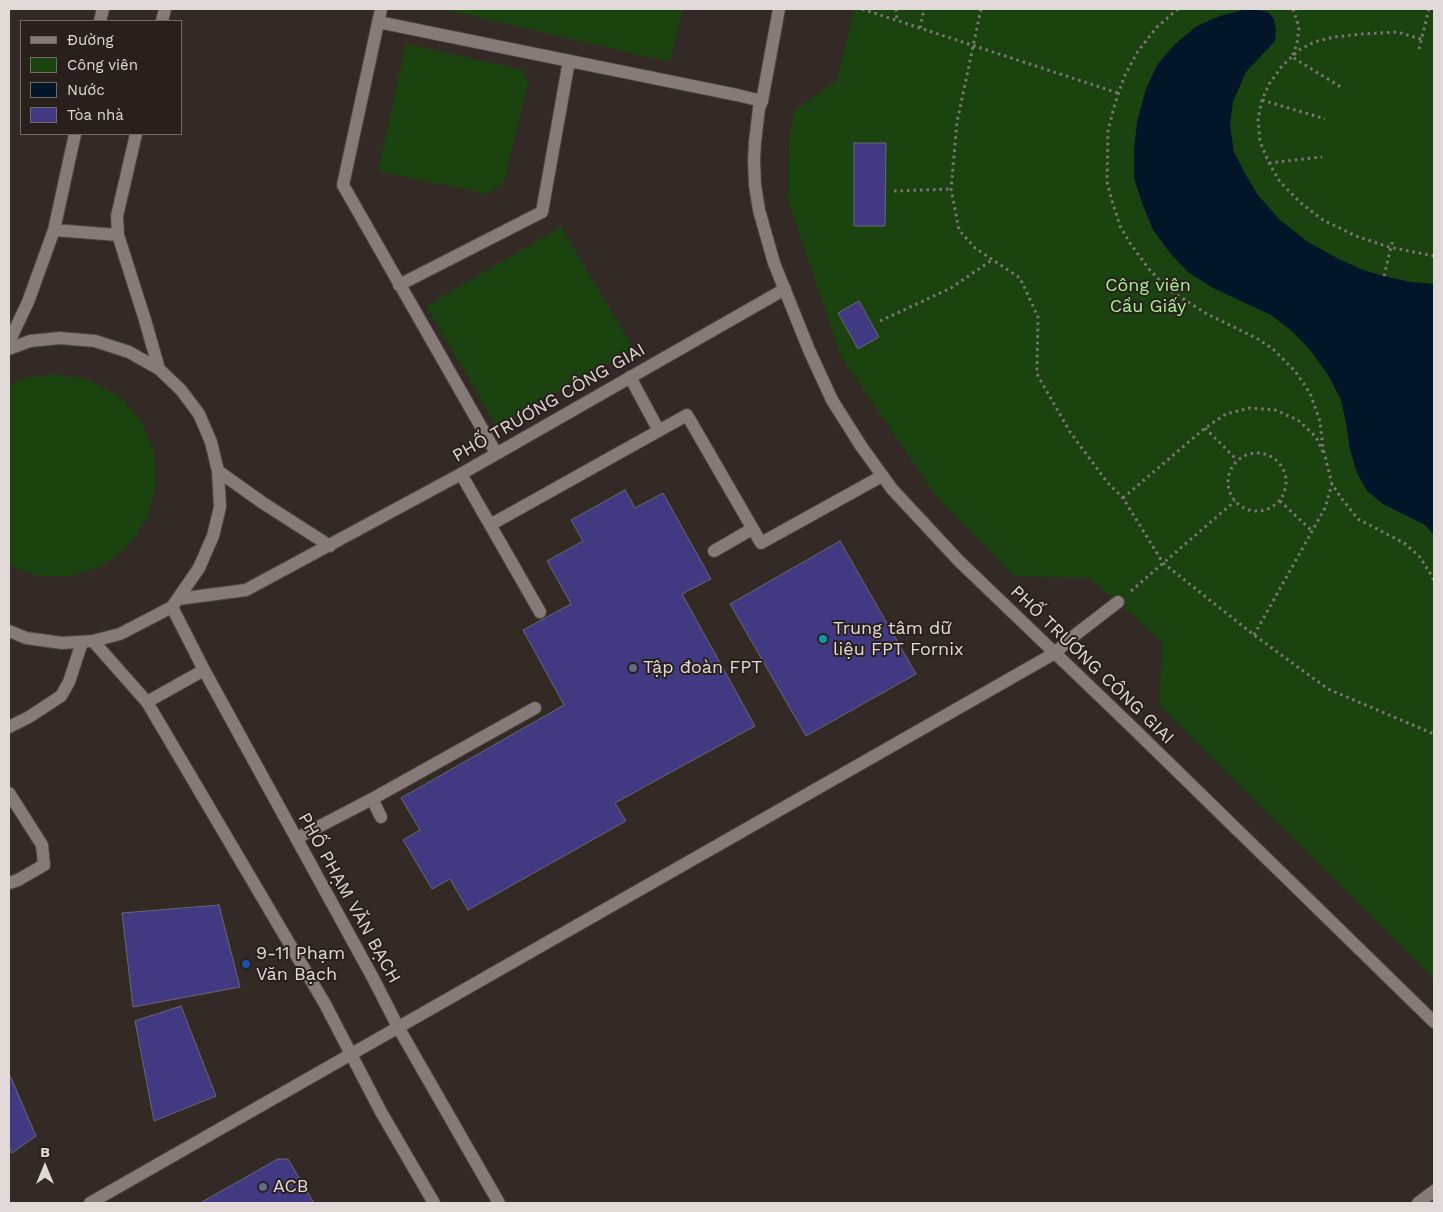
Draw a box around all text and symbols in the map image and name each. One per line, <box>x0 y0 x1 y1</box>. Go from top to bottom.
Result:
legend <box>20 20 182 135</box>
text: Đường <box>67 31 114 49</box>
text: Công viên <box>67 56 138 74</box>
text: Nước <box>67 81 105 99</box>
text: Tòa nhà <box>67 106 124 124</box>
park label: Công viên Cầu Giấy <box>1105 275 1191 318</box>
street label: PHỐ TRƯƠNG CÔNG GIAI <box>449 339 649 467</box>
street label: PHỐ TRƯƠNG CÔNG GIAI <box>1006 581 1178 749</box>
place label: Trung tâm dữ liệu FPT Fornix <box>833 618 964 660</box>
marker: Trung tâm dữ liệu FPT Fornix <box>817 633 829 645</box>
place label: Tập đoàn FPT <box>643 657 762 679</box>
marker: Tập đoàn FPT <box>627 662 639 674</box>
street label: PHỐ PHẠM VĂN BẠCH <box>293 809 405 987</box>
place label: 9-11 Phạm Văn Bạch <box>256 943 345 986</box>
marker: 9-11 Phạm Văn Bạch <box>240 958 252 970</box>
north arrow <box>20 1142 70 1192</box>
text: B <box>40 1144 50 1160</box>
place label: ACB <box>273 1176 309 1198</box>
marker: ACB <box>257 1181 269 1193</box>

